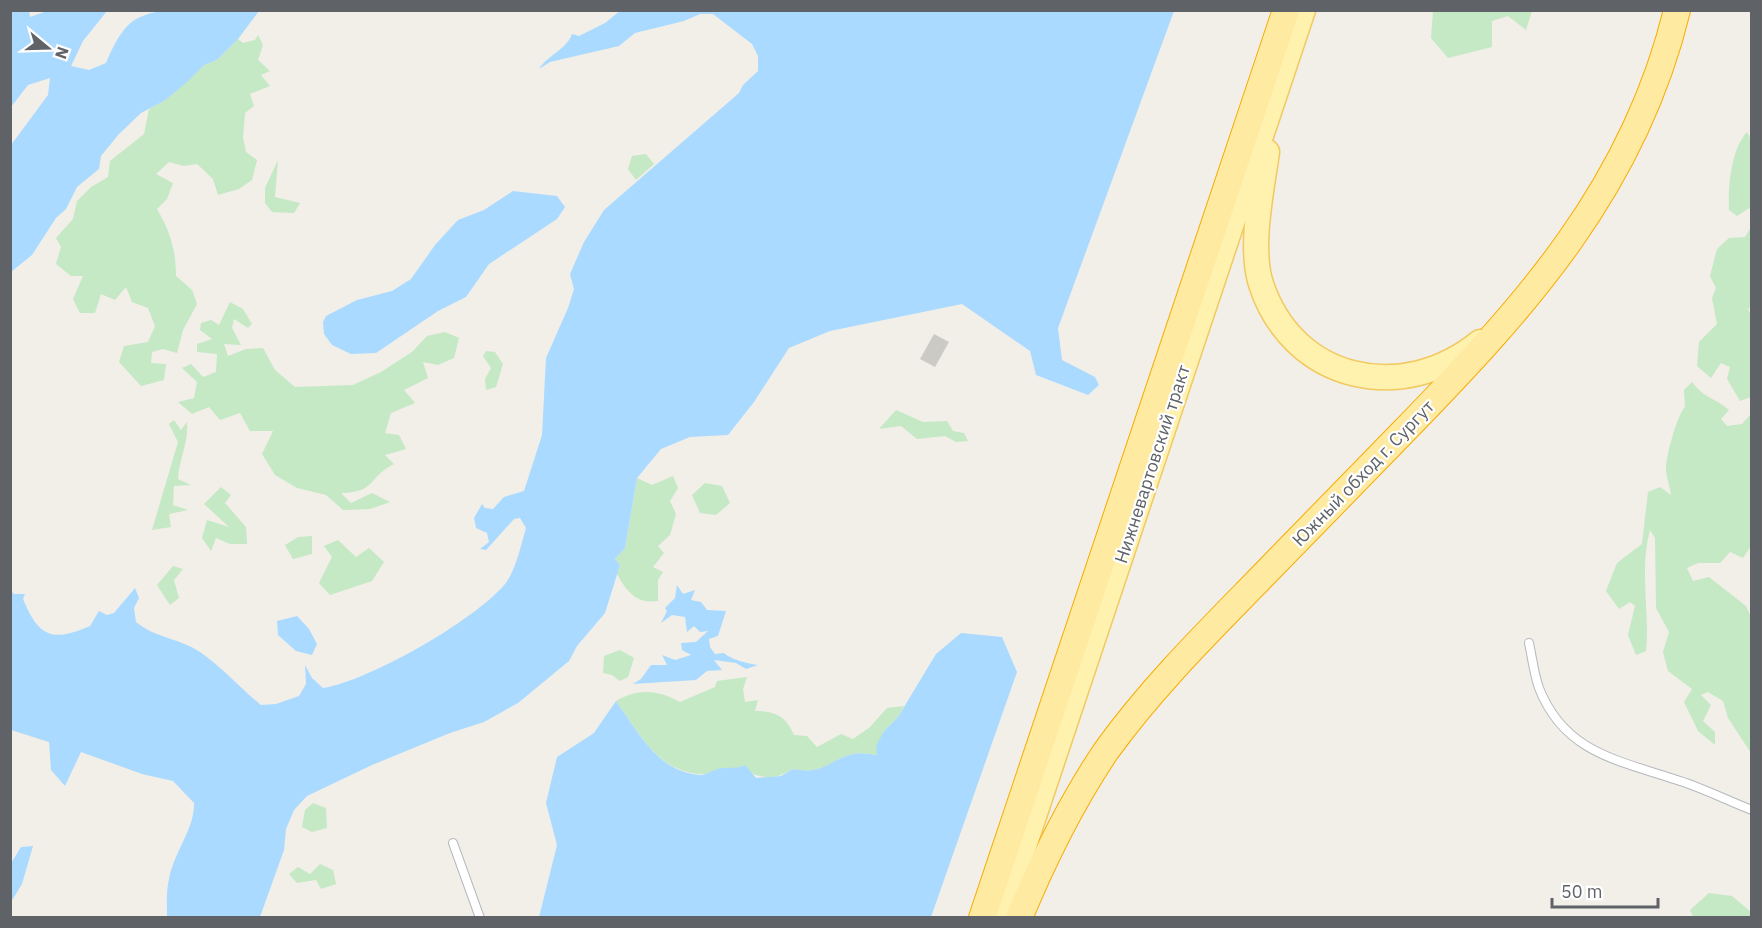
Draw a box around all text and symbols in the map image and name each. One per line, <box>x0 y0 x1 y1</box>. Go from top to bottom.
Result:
north arrow <box>18 18 78 78</box>
text: N <box>51 44 74 62</box>
street label: Нижневартовский тракт <box>1109 361 1195 566</box>
street label: Южный обход г. Сургут <box>1287 395 1439 551</box>
scale bar <box>1552 871 1658 909</box>
text: 50 m <box>1561 880 1603 903</box>

